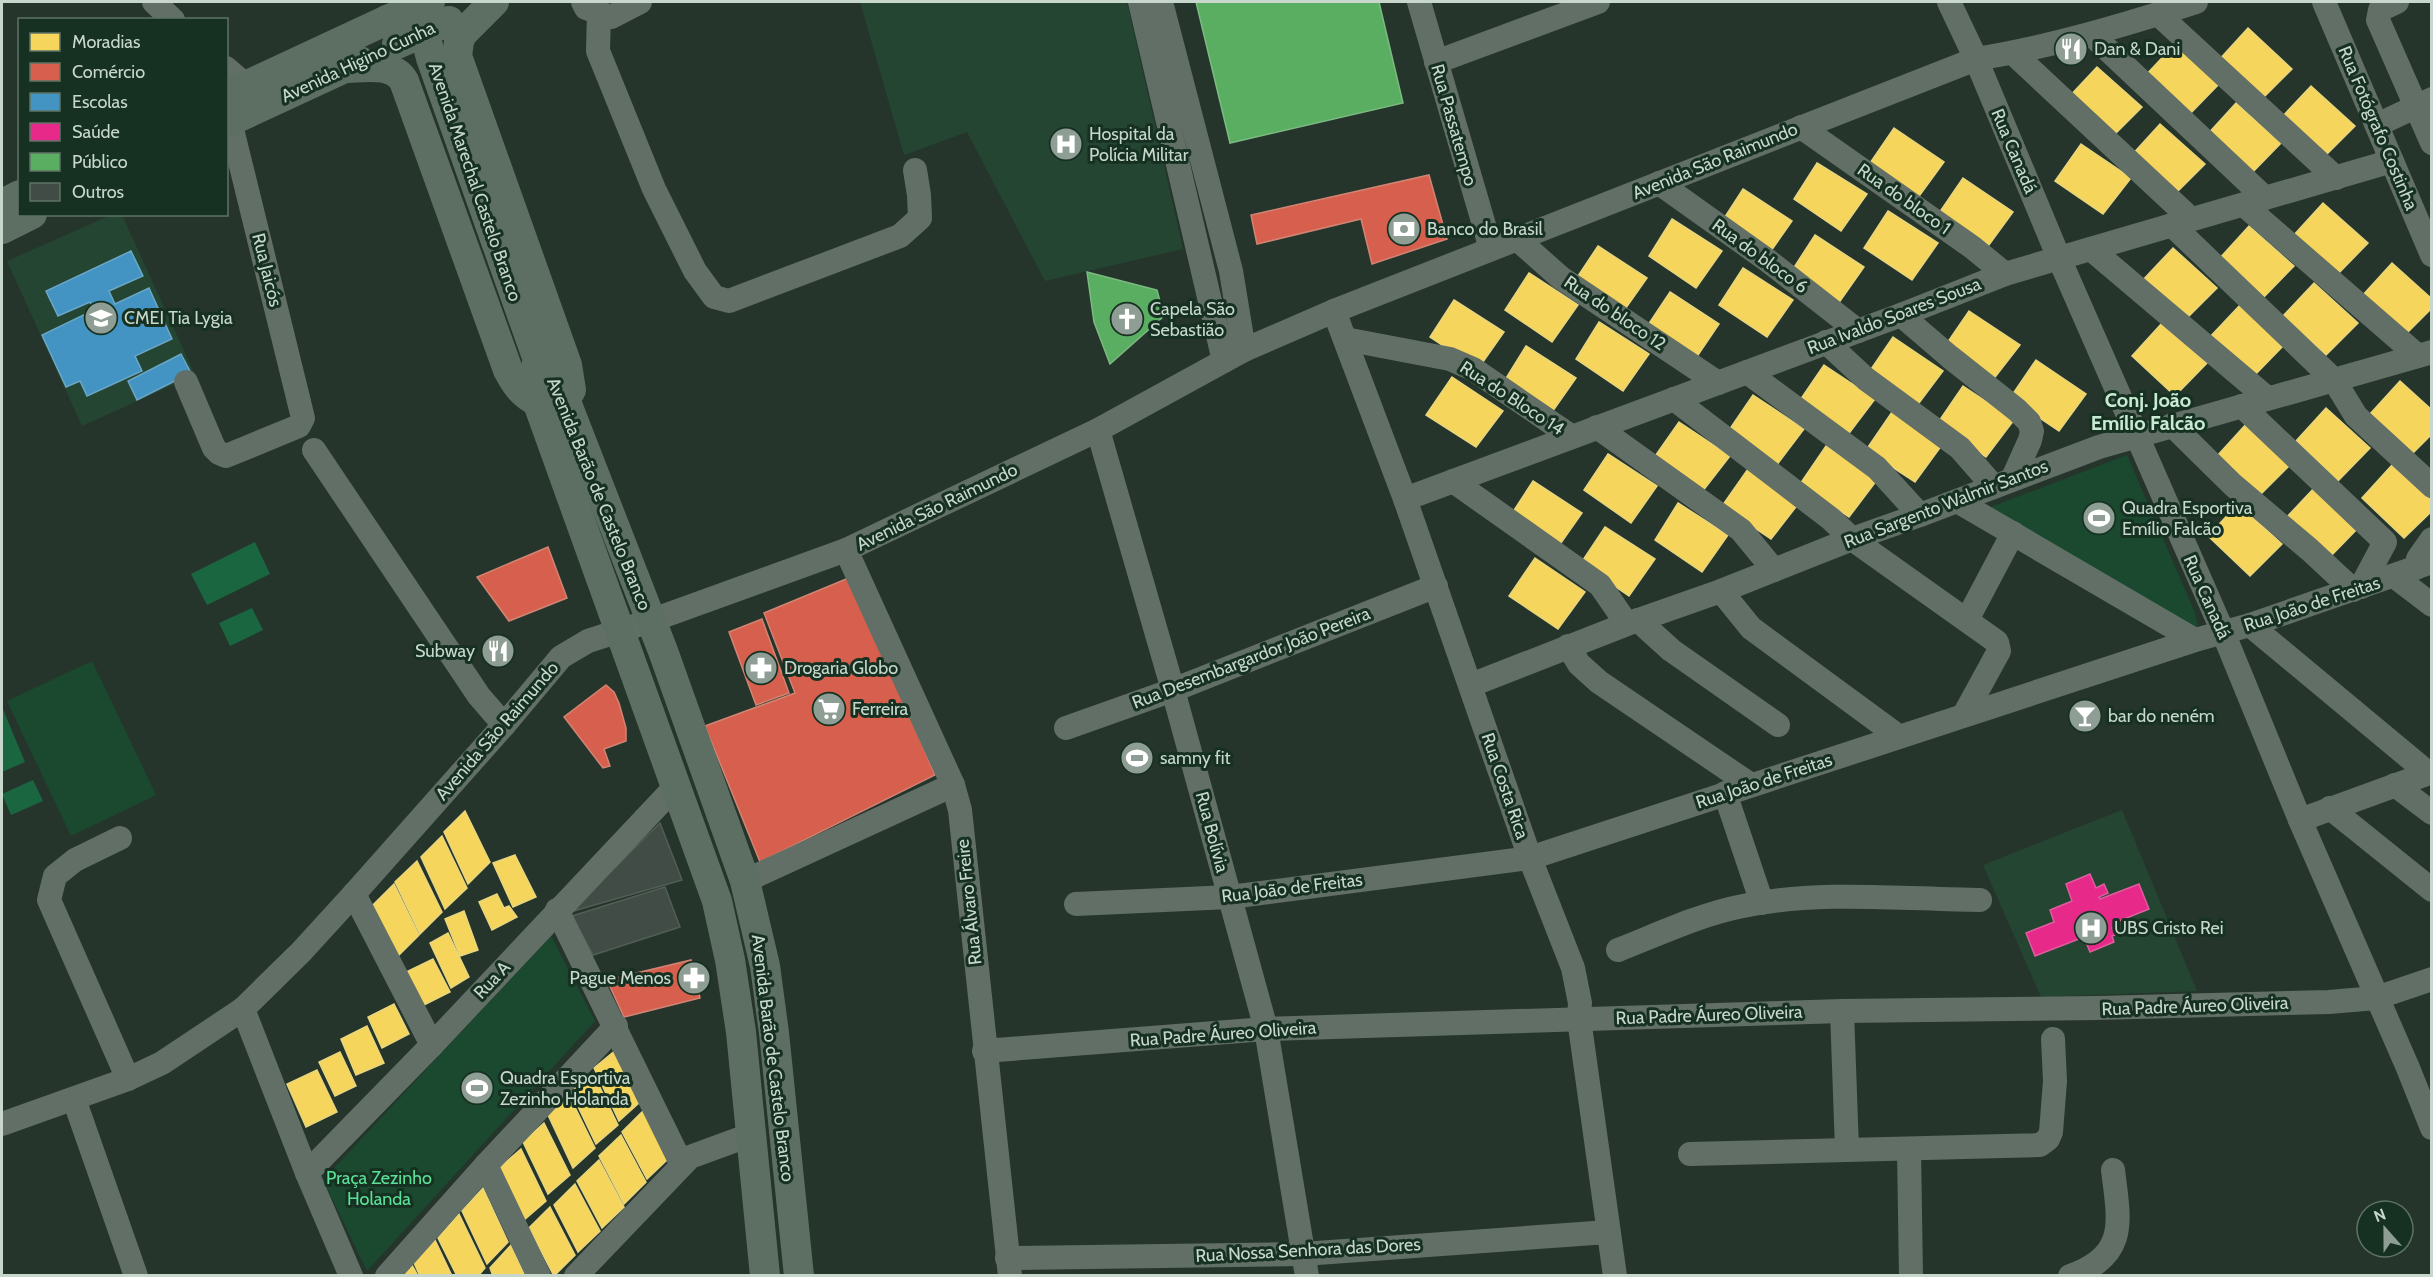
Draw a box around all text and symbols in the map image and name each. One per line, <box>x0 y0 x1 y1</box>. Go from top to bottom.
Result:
street label: Avenida Higino Cunha <box>278 17 439 107</box>
legend <box>18 18 228 216</box>
text: Moradias <box>72 31 140 53</box>
restaurant icon: Dan & Dani <box>2053 31 2089 67</box>
place label: Dan & Dani <box>2094 38 2180 60</box>
street label: Rua Fotógrafo Costinha <box>2333 43 2423 214</box>
street label: Avenida Marechal Castelo Branco <box>424 60 526 304</box>
text: Comércio <box>72 61 145 83</box>
street label: Rua Passatempo <box>1426 62 1482 189</box>
text: Escolas <box>72 91 128 113</box>
street label: Rua Canadá <box>1986 105 2042 197</box>
street label: Avenida São Raimundo <box>1629 118 1801 204</box>
text: Saúde <box>72 121 120 143</box>
place label: Hospital da Polícia Militar <box>1089 123 1189 166</box>
hospital icon: Hospital da Polícia Militar <box>1048 126 1084 162</box>
text: Público <box>72 151 128 173</box>
street label: Rua do bloco 1 <box>1853 159 1955 239</box>
text: Outros <box>72 181 124 203</box>
bank icon: Banco do Brasil <box>1386 211 1422 247</box>
street label: Rua do bloco 6 <box>1708 214 1812 298</box>
place label: Banco do Brasil <box>1427 218 1543 240</box>
street label: Rua Jaicós <box>247 231 287 309</box>
street label: Rua do bloco 12 <box>1560 271 1670 355</box>
street label: Rua Ivaldo Soares Sousa <box>1804 273 1984 359</box>
place label: Capela São Sebastião <box>1150 298 1235 341</box>
school or university icon: CMEI Tia Lygia <box>83 300 119 336</box>
church icon: Capela São Sebastião <box>1109 301 1145 337</box>
place label: CMEI Tia Lygia <box>124 307 233 329</box>
street label: Rua do Bloco 14 <box>1456 356 1568 440</box>
street label: Avenida Barão de Castelo Branco <box>542 374 656 614</box>
district label: Conj. João Emílio Falcão <box>2091 388 2205 435</box>
street label: Rua Sargento Walmir Santos <box>1841 455 2051 553</box>
street label: Avenida São Raimundo <box>853 458 1021 556</box>
place label: Quadra Esportiva Emílio Falcão <box>2122 497 2253 540</box>
sports icon: Quadra Esportiva Emílio Falcão <box>2081 500 2117 536</box>
street label: Rua Canadá <box>2179 551 2235 643</box>
street label: Rua João de Freitas <box>2241 572 2383 636</box>
street label: Rua Desembargardor João Pereira <box>1129 602 1373 714</box>
restaurant icon: Subway <box>480 633 516 669</box>
place label: Subway <box>415 640 475 662</box>
pharmacy icon: Drogaria Globo <box>743 650 779 686</box>
street label: Avenida São Raimundo <box>431 657 563 805</box>
place label: Drogaria Globo <box>784 657 898 679</box>
supermarket icon: Ferreira <box>811 691 847 727</box>
place label: Ferreira <box>852 698 909 720</box>
bar icon: bar do neném <box>2067 698 2103 734</box>
place label: bar do neném <box>2108 705 2215 727</box>
street label: Rua Costa Rica <box>1477 730 1534 842</box>
sports icon: samny fit <box>1119 740 1155 776</box>
place label: samny fit <box>1160 747 1231 769</box>
street label: Rua João de Freitas <box>1693 749 1835 813</box>
street label: Rua Bolívia <box>1191 789 1233 875</box>
street label: Rua Álvaro Freire <box>951 838 987 966</box>
street label: Rua João de Freitas <box>1220 868 1364 908</box>
hospital icon: UBS Cristo Rei <box>2073 910 2109 946</box>
place label: UBS Cristo Rei <box>2114 917 2224 939</box>
street label: Avenida Barão de Castelo Branco <box>747 933 799 1183</box>
street label: Rua A <box>469 956 515 1004</box>
pharmacy icon: Pague Menos <box>676 960 712 996</box>
place label: Pague Menos <box>570 967 671 989</box>
street label: Rua Padre Áureo Oliveira <box>2101 992 2289 1020</box>
street label: Rua Padre Áureo Oliveira <box>1615 1001 1803 1029</box>
street label: Rua Padre Áureo Oliveira <box>1129 1016 1317 1051</box>
place label: Quadra Esportiva Zezinho Holanda <box>500 1067 631 1110</box>
sports icon: Quadra Esportiva Zezinho Holanda <box>459 1070 495 1106</box>
park label: Praça Zezinho Holanda <box>326 1167 432 1210</box>
north arrow <box>2355 1199 2415 1259</box>
text: N <box>2371 1205 2388 1226</box>
street label: Rua Nossa Senhora das Dores <box>1195 1233 1421 1267</box>

